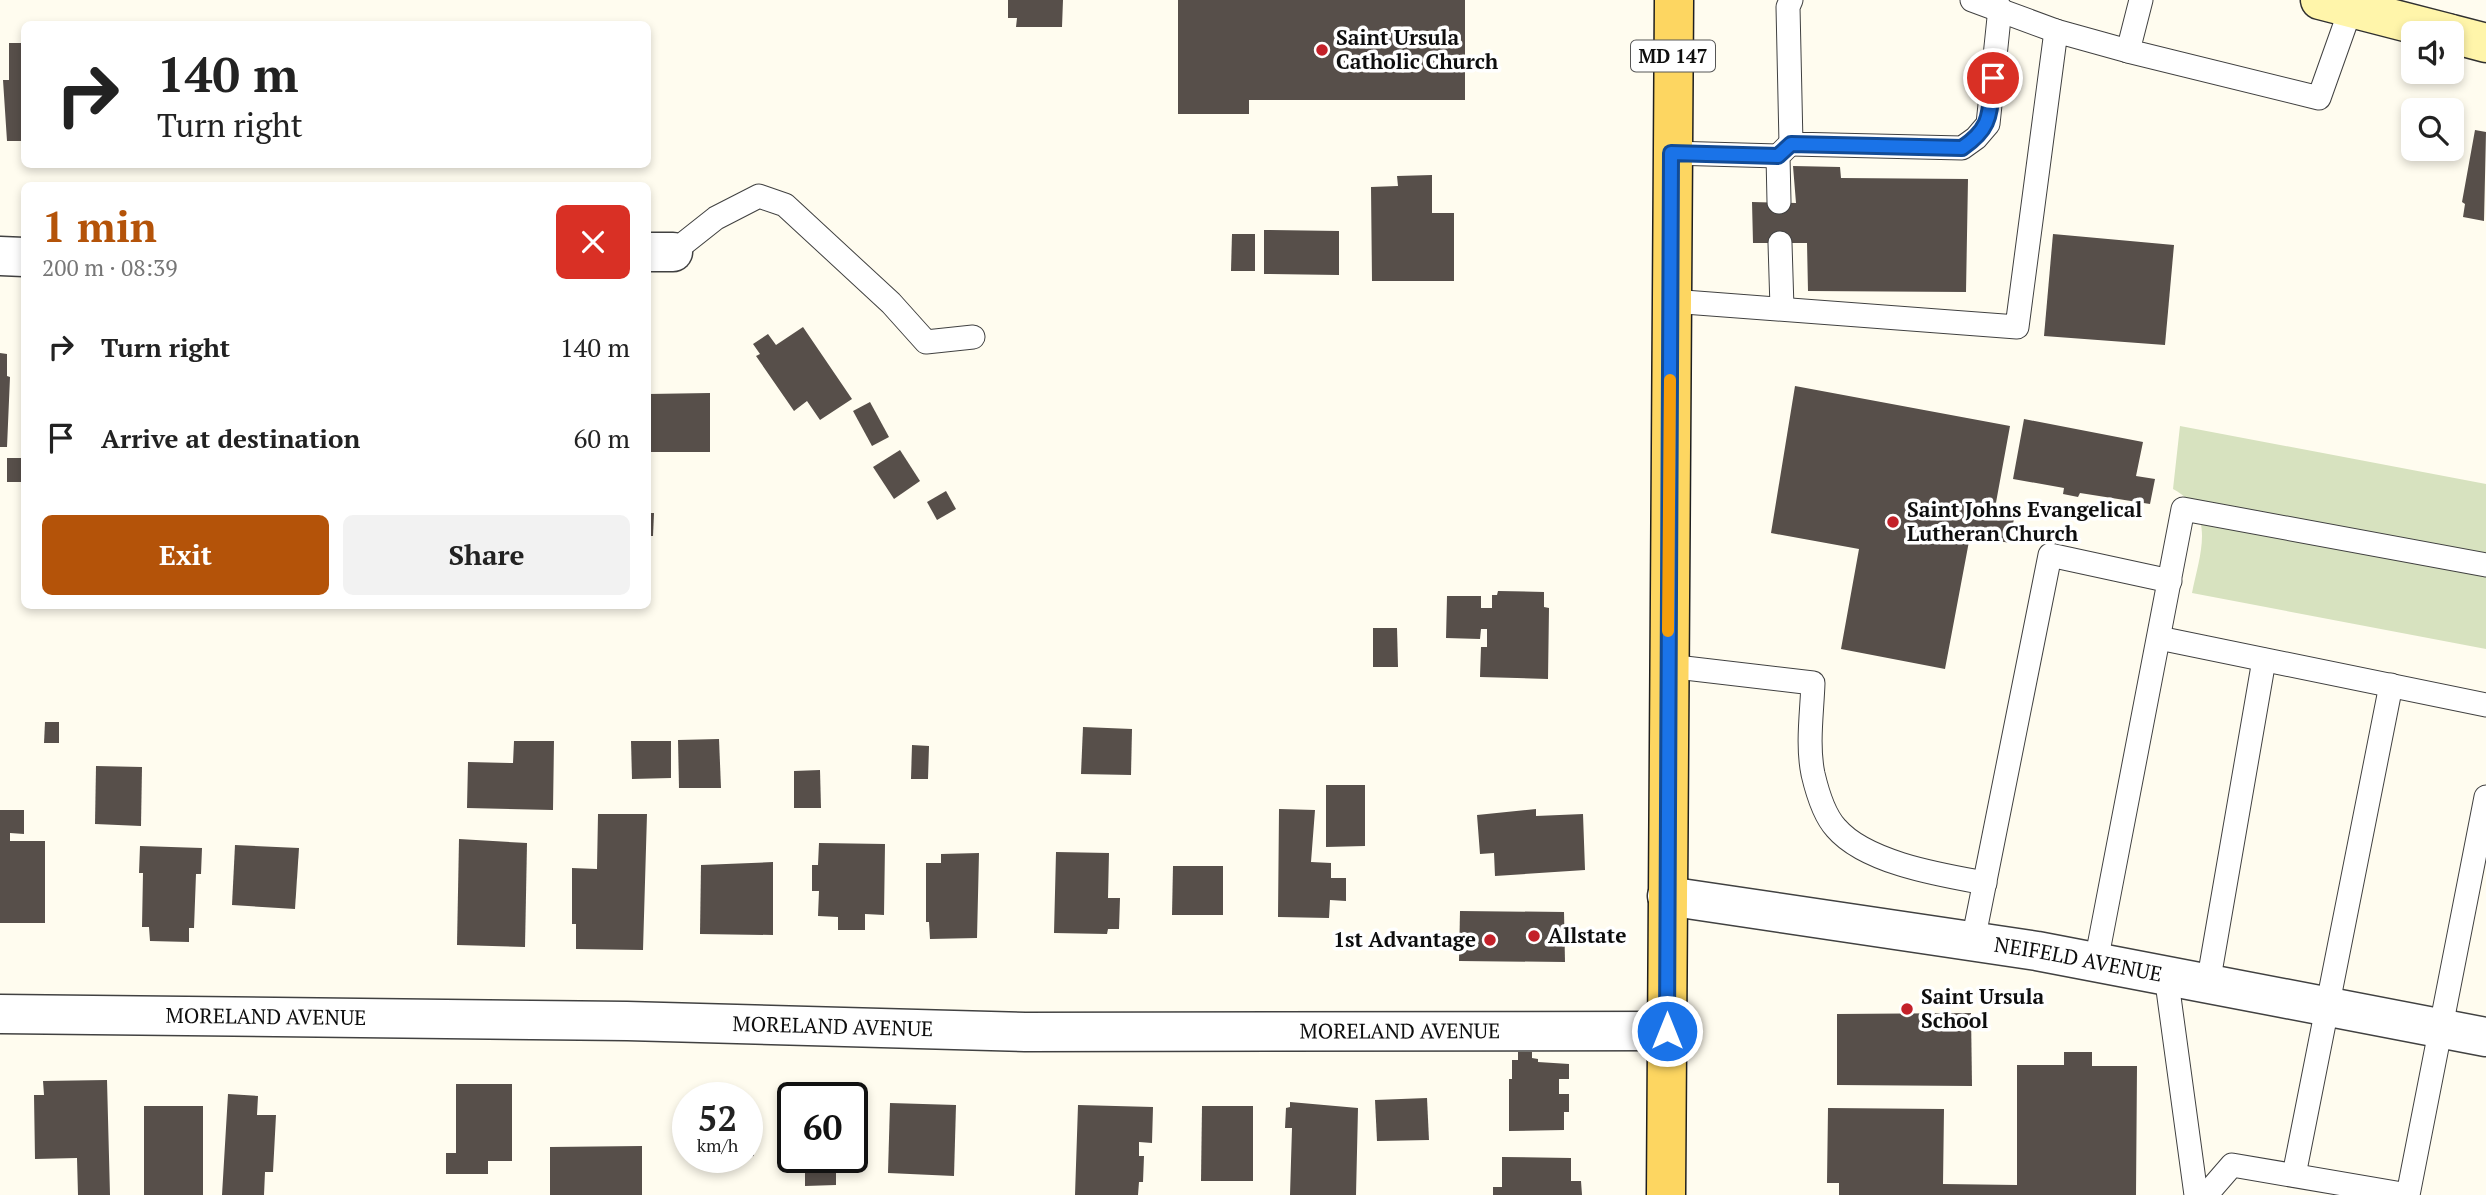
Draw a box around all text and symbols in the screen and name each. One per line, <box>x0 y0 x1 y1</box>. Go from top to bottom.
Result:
map controls <box>2401 21 2464 161</box>
button: sound <box>2401 21 2464 84</box>
place label: Saint Ursula Catholic Church <box>1336 23 1499 75</box>
road number: MD 147 <box>1631 40 1715 72</box>
text: 140 m <box>157 41 299 106</box>
marker: Saint Ursula Catholic Church <box>1314 42 1330 58</box>
pin <box>1963 48 2023 108</box>
icon: right <box>42 49 133 140</box>
icon: arrive <box>1974 59 2012 97</box>
button: search <box>2401 98 2464 161</box>
text: Turn right <box>157 104 303 146</box>
text: 1 min <box>42 198 157 254</box>
button: close <box>556 205 630 279</box>
text: 200 m · 08:39 <box>42 252 177 283</box>
icon: right <box>42 328 80 366</box>
text: Turn right <box>101 330 230 364</box>
text: 140 m <box>560 330 630 364</box>
icon: arrive <box>42 419 80 457</box>
text: Arrive at destination <box>101 421 360 455</box>
text: 60 m <box>574 421 630 455</box>
place label: Saint Johns Evangelical Lutheran Church <box>1907 495 2142 547</box>
marker: Saint Johns Evangelical Lutheran Church <box>1885 514 1901 530</box>
button: Exit <box>42 515 329 595</box>
button: Share <box>343 515 630 595</box>
place label: Allstate <box>1548 921 1626 949</box>
place label: 1st Advantage <box>1333 925 1476 953</box>
marker: Allstate <box>1526 928 1542 944</box>
street label: NEIFELD AVENUE <box>1992 930 2165 988</box>
marker: 1st Advantage <box>1482 932 1498 948</box>
place label: Saint Ursula School <box>1921 982 2045 1034</box>
position arrow <box>1630 994 1704 1068</box>
street label: MORELAND AVENUE <box>165 1001 367 1031</box>
marker: Saint Ursula School <box>1899 1001 1915 1017</box>
street label: MORELAND AVENUE <box>732 1009 934 1042</box>
street label: MORELAND AVENUE <box>1299 1016 1500 1045</box>
speed limit sign: 60 <box>777 1082 868 1173</box>
text: 52 <box>698 1095 737 1141</box>
text: km/h <box>697 1133 738 1157</box>

